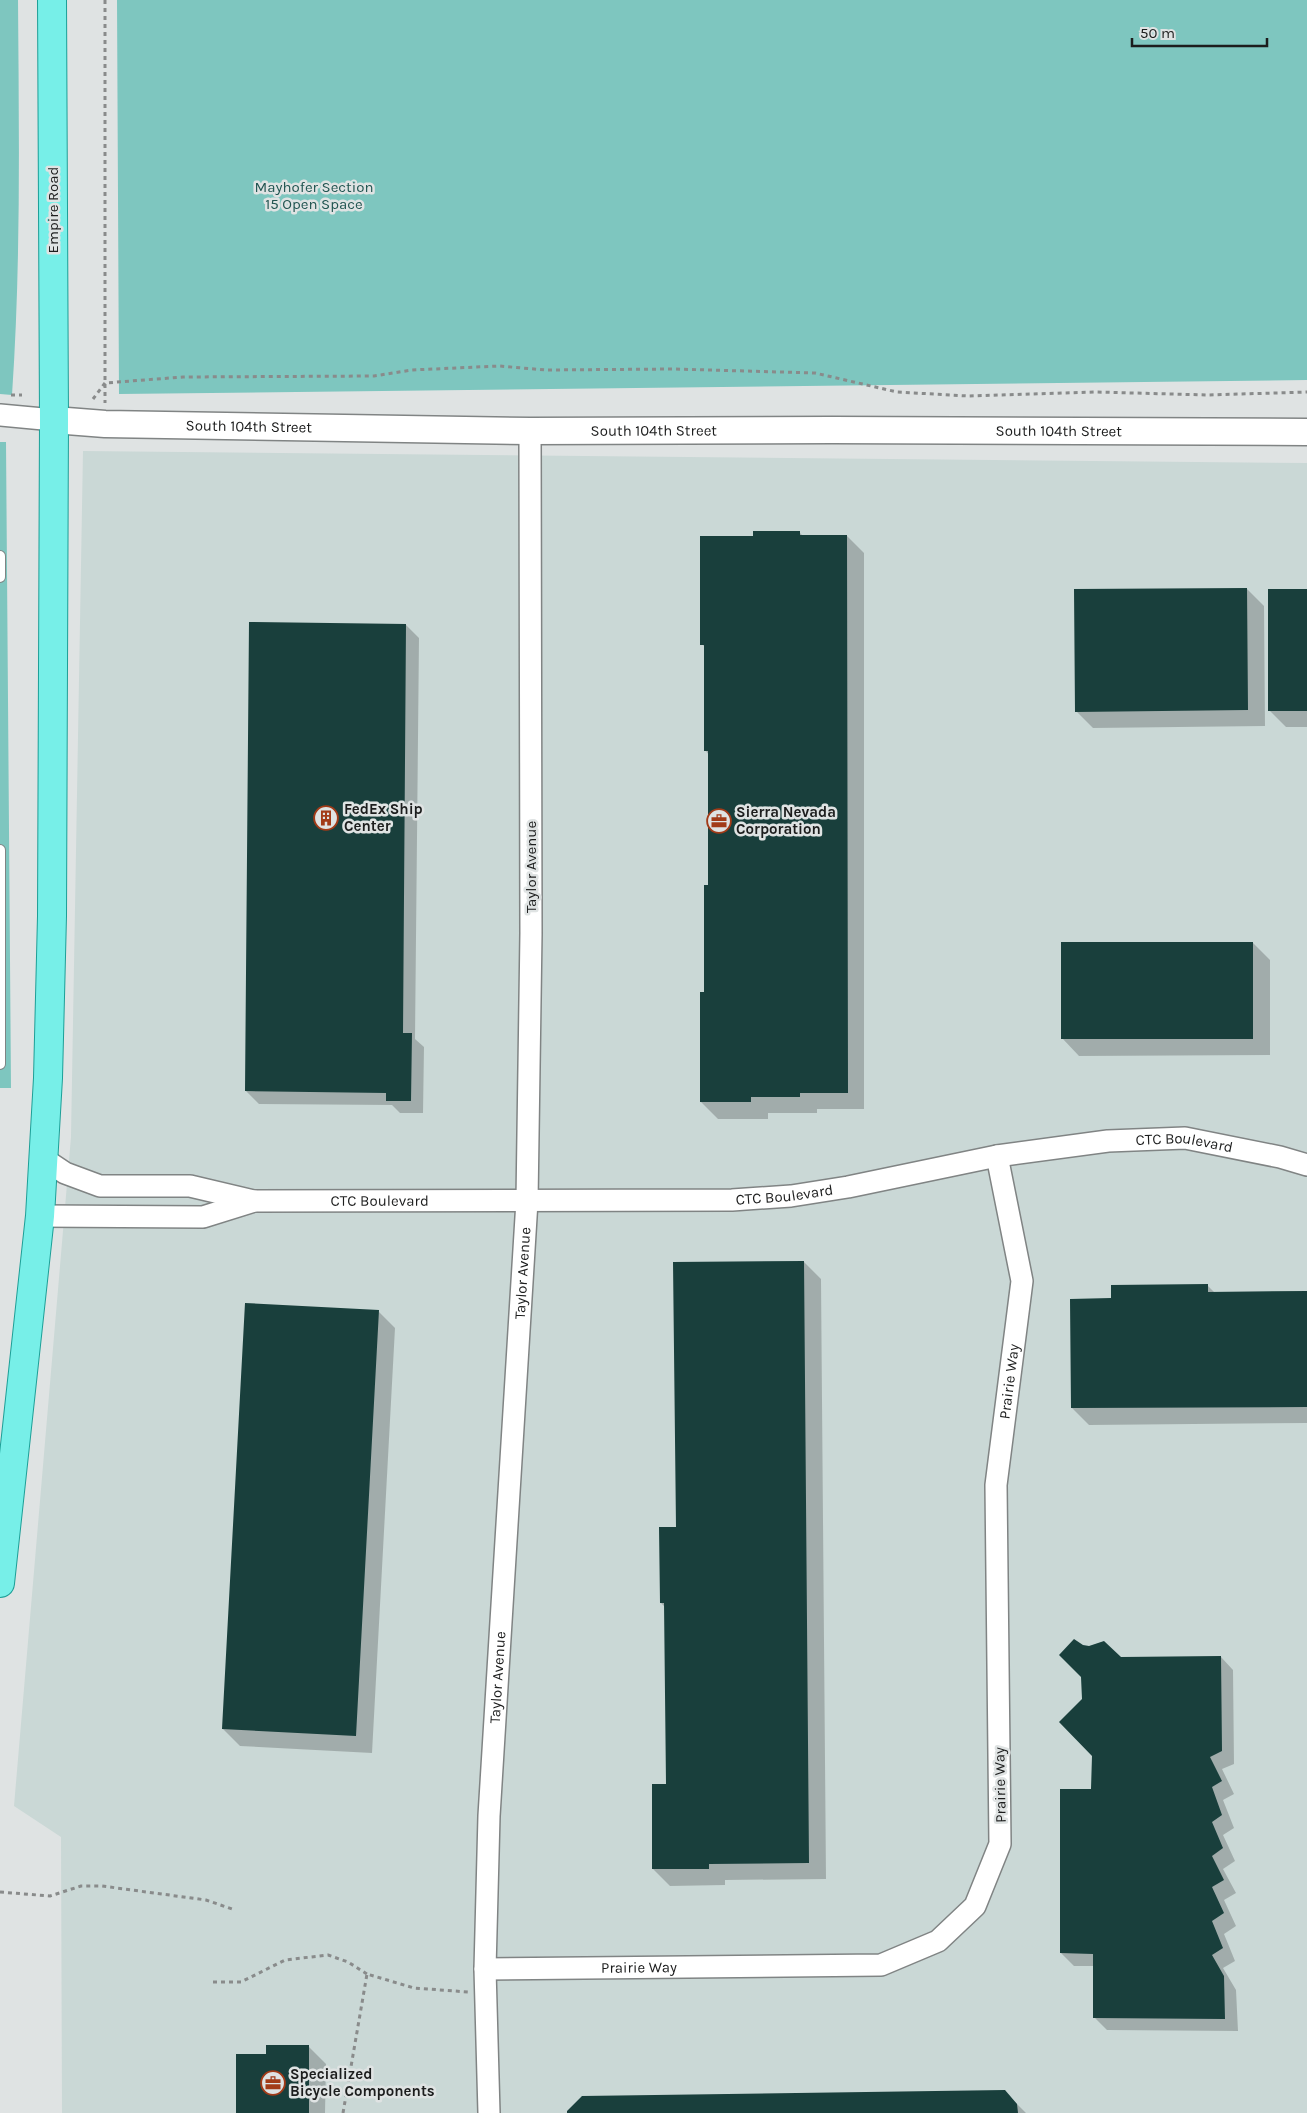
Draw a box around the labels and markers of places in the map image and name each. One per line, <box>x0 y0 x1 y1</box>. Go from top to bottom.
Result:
place label: FedEx Ship Center <box>344 800 423 835</box>
place label: Sierra Nevada Corporation <box>736 803 836 838</box>
building icon: FedEx Ship Center <box>313 805 339 831</box>
office icon: Sierra Nevada Corporation <box>706 808 732 834</box>
place label: Specialized Bicycle Components <box>290 2065 435 2100</box>
office icon: Specialized Bicycle Components <box>260 2070 286 2096</box>

